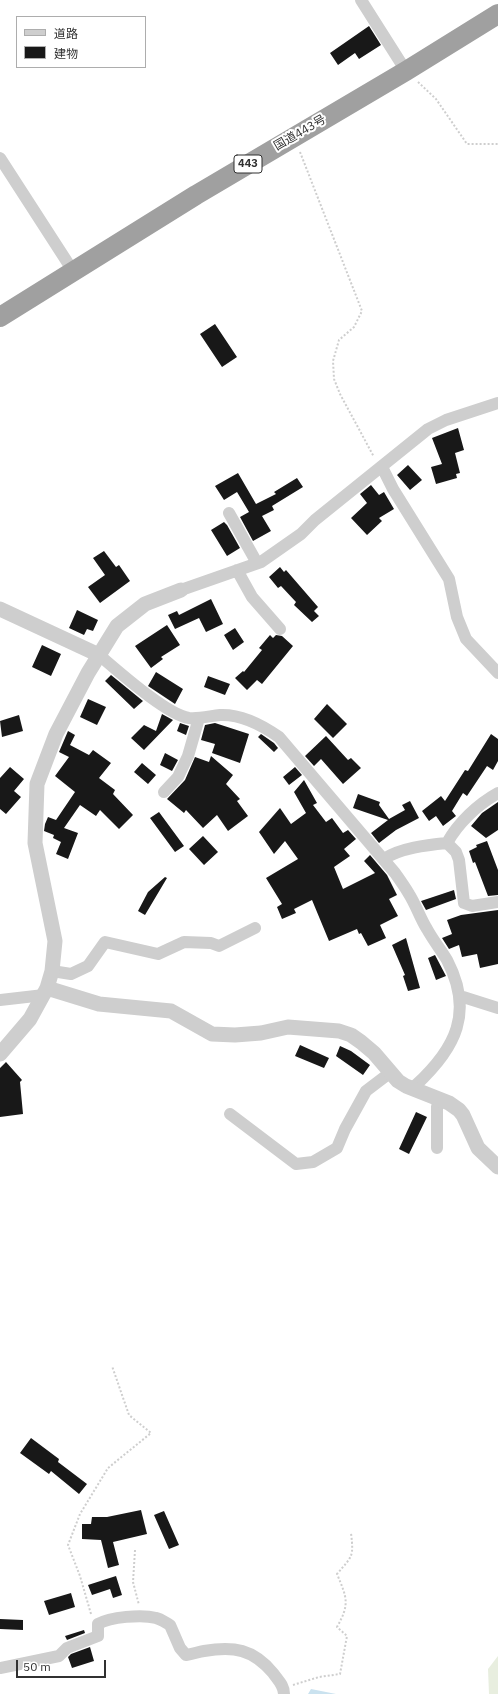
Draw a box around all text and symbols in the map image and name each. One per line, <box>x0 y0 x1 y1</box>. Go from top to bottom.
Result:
legend <box>16 16 146 68</box>
text: 道路 <box>54 26 78 41</box>
text: 建物 <box>54 46 78 61</box>
street label: 国道443号 <box>271 112 329 154</box>
road number: 443 <box>234 155 262 173</box>
scale bar <box>18 1652 108 1678</box>
text: 50 m <box>23 1659 51 1674</box>

